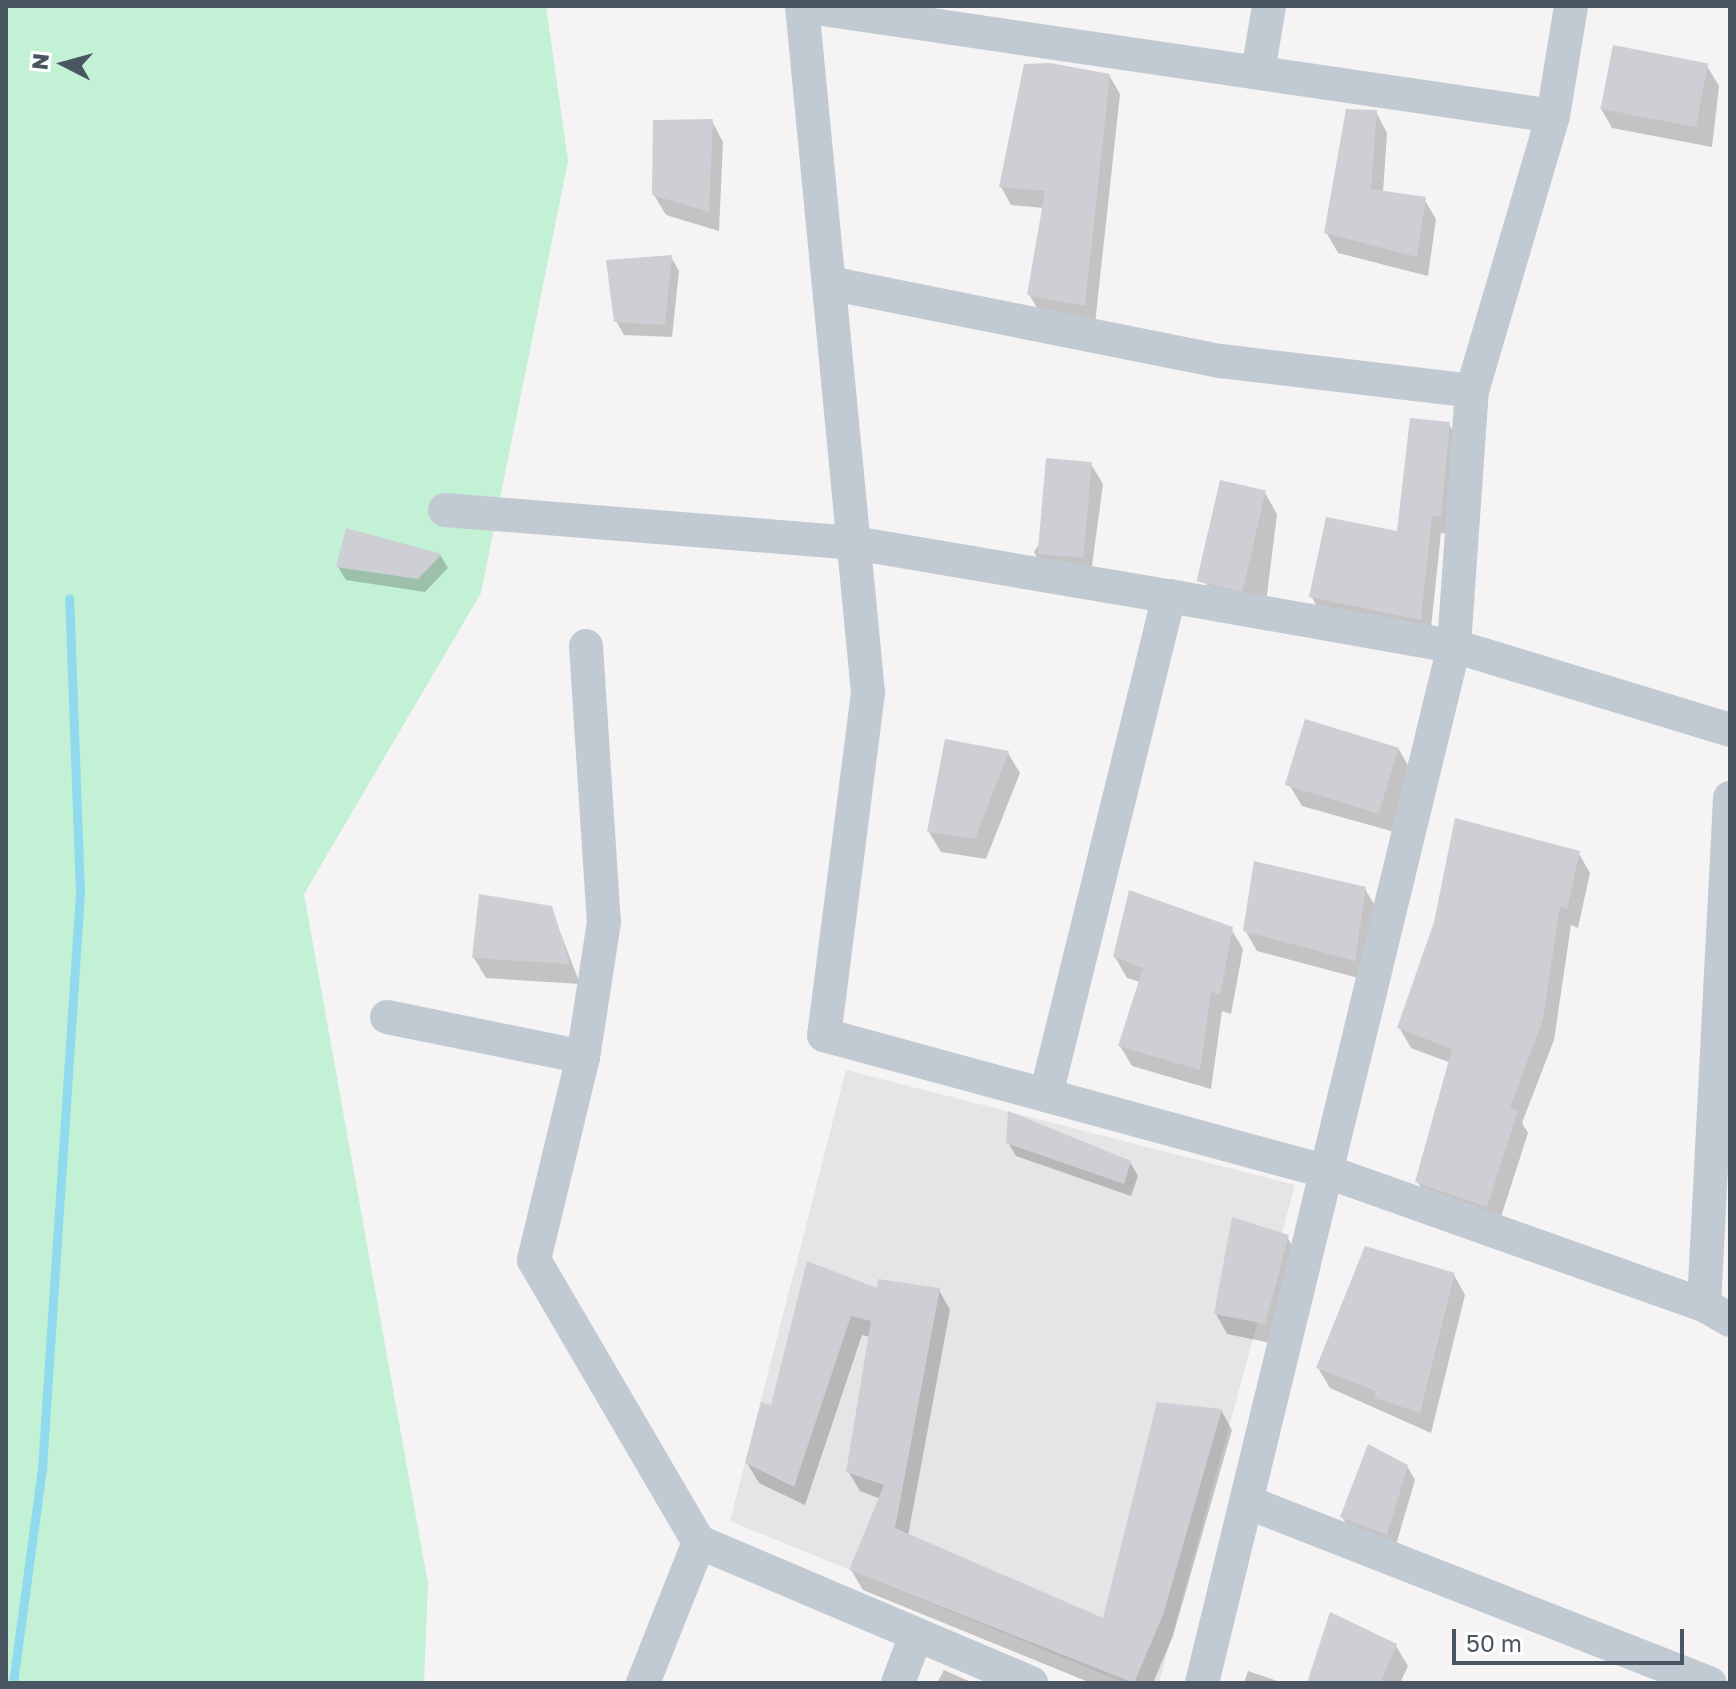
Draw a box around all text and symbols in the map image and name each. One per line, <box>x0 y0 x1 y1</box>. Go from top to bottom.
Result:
north arrow <box>24 24 104 104</box>
text: N <box>25 52 54 71</box>
scale bar <box>1456 1613 1688 1663</box>
text: 50 m <box>1466 1628 1522 1657</box>

